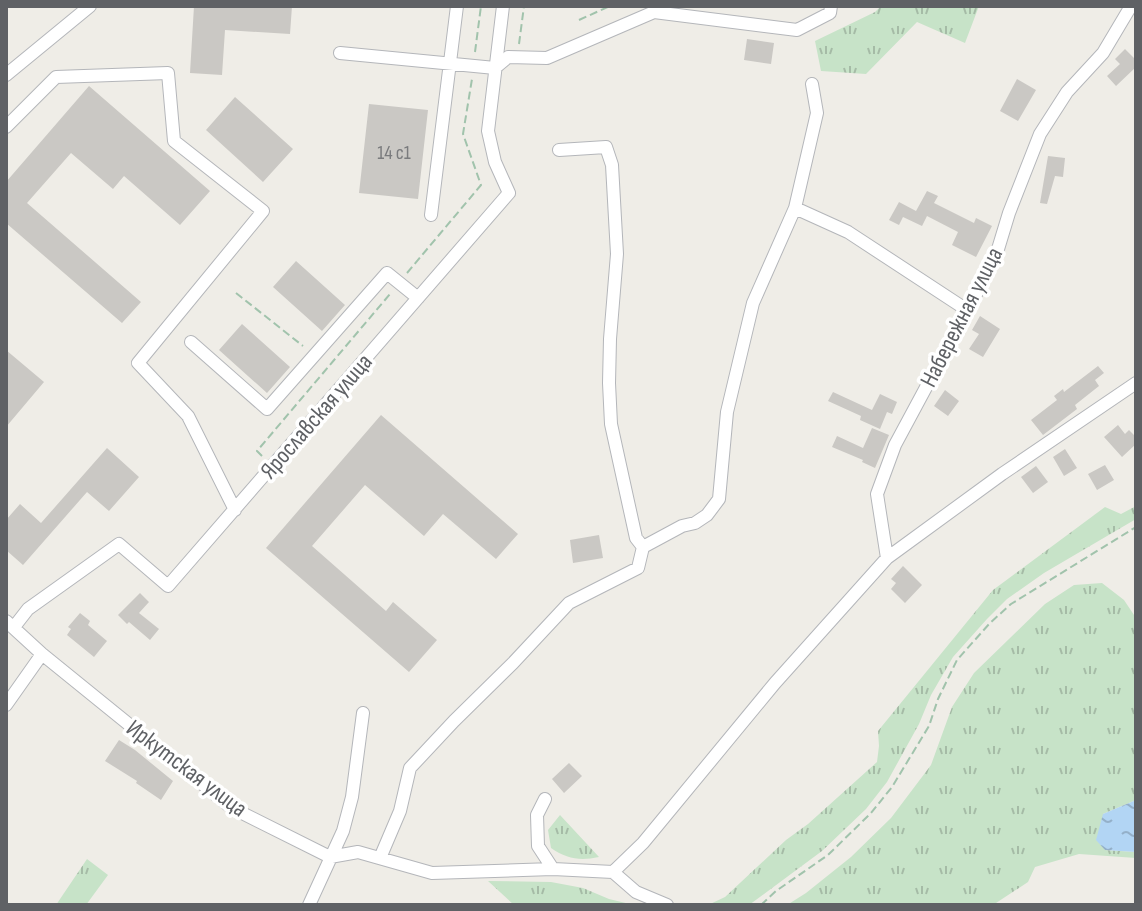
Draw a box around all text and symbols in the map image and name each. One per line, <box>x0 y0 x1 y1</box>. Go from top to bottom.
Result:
house number: 14 с1 <box>377 141 411 165</box>
street label: Набережная улица <box>914 243 1009 392</box>
street label: Ярославская улица <box>254 348 379 485</box>
street label: Иркутская улица <box>121 714 253 823</box>

